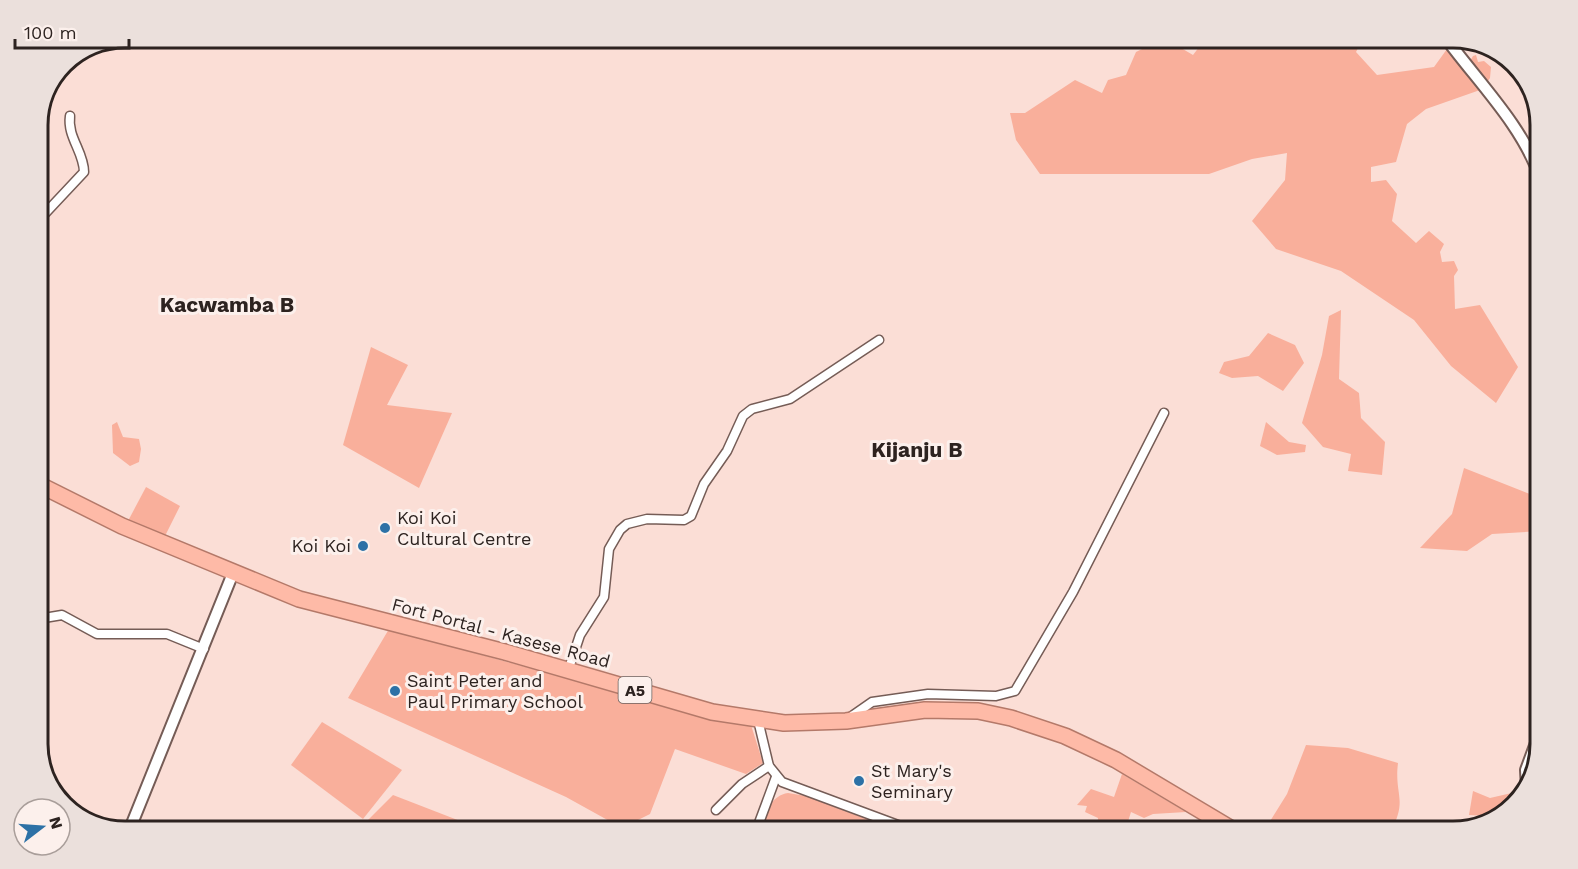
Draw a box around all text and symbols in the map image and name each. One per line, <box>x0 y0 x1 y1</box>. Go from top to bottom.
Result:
scale bar <box>15 12 129 50</box>
text: 100 m <box>24 22 77 43</box>
district label: Kacwamba B <box>160 292 294 317</box>
district label: Kijanju B <box>871 437 963 462</box>
place label: Koi Koi Cultural Centre <box>397 507 531 549</box>
marker: Koi Koi Cultural Centre <box>378 521 392 535</box>
place label: Koi Koi <box>292 535 351 556</box>
marker: Koi Koi <box>356 539 370 553</box>
street label: Fort Portal - Kasese Road <box>390 593 613 672</box>
place label: Saint Peter and Paul Primary School <box>407 670 583 712</box>
road number: A5 <box>618 677 652 703</box>
marker: Saint Peter and Paul Primary School <box>388 684 402 698</box>
place label: St Mary's Seminary <box>871 760 954 802</box>
marker: St Mary's Seminary <box>852 774 866 788</box>
north arrow <box>12 797 72 857</box>
text: N <box>45 814 67 831</box>

